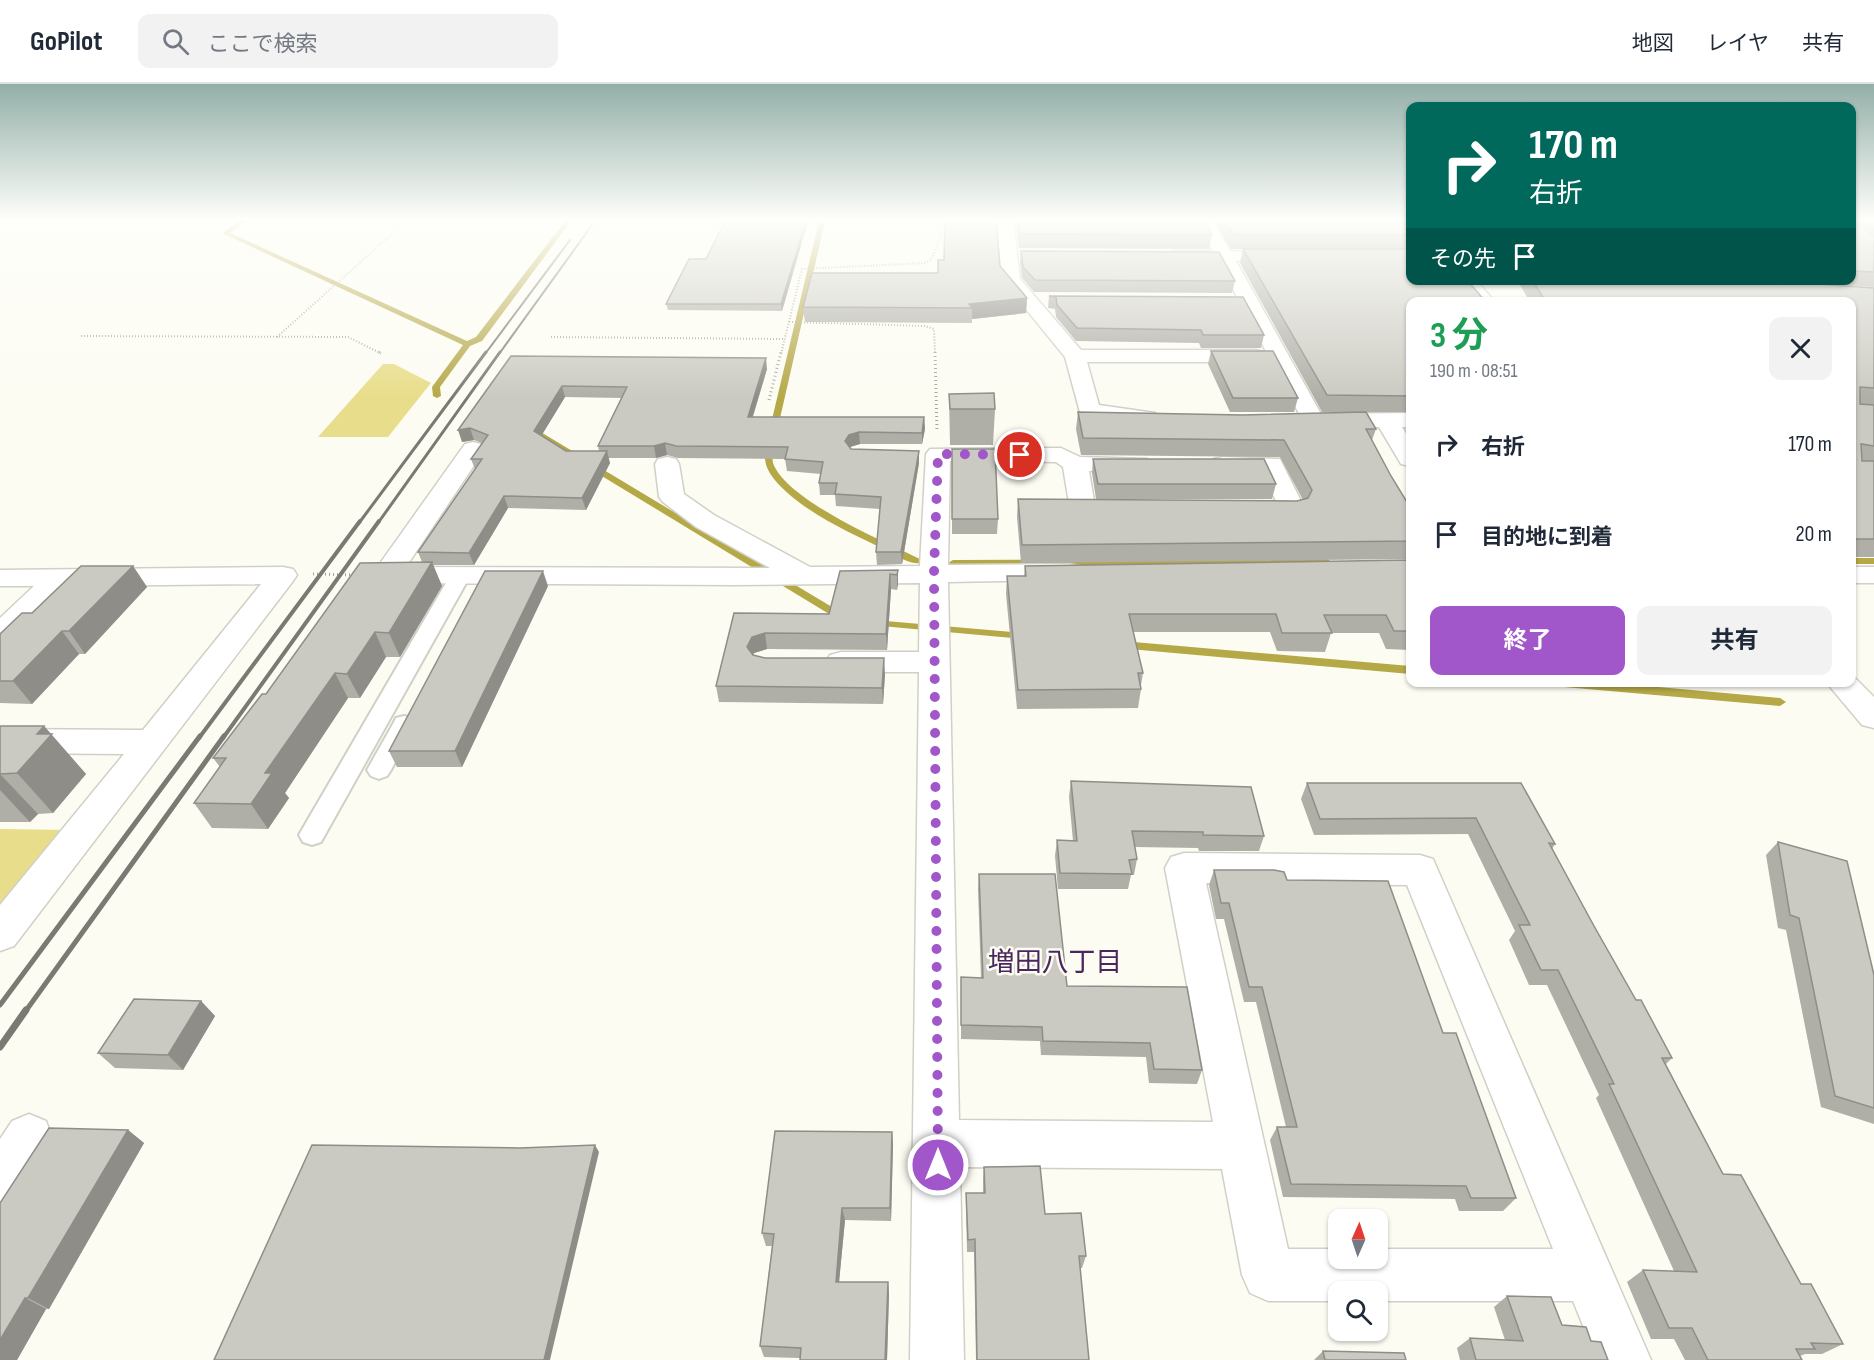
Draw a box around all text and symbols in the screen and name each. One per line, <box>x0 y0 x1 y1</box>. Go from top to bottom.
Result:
search box <box>138 14 558 68</box>
text: GoPilot <box>30 25 102 58</box>
icon: search <box>159 25 192 58</box>
text: ここで検索 <box>207 31 317 58</box>
text: 地図 <box>1632 31 1674 56</box>
text: レイヤ <box>1707 31 1769 56</box>
text: 共有 <box>1802 31 1844 56</box>
text: 170 m <box>1529 120 1618 171</box>
icon: right <box>1430 126 1508 204</box>
text: 右折 <box>1529 178 1583 210</box>
icon: arrive <box>1508 240 1541 273</box>
text: その先 <box>1430 246 1496 273</box>
text: 3 分 <box>1430 315 1488 358</box>
button: close <box>1769 317 1832 380</box>
text: 190 m · 08:51 <box>1430 359 1518 383</box>
icon: right <box>1430 428 1463 461</box>
pin <box>994 429 1045 480</box>
text: 170 m <box>1788 431 1832 458</box>
text: 右折 <box>1481 434 1525 461</box>
icon: arrive <box>1003 438 1036 471</box>
icon: arrive <box>1430 518 1463 551</box>
text: 20 m <box>1796 521 1832 548</box>
text: 目的地に到着 <box>1481 524 1613 551</box>
button: 終了 <box>1430 606 1625 675</box>
button: 共有 <box>1637 606 1832 675</box>
district label: 増田八丁目 <box>988 947 1123 979</box>
position arrow <box>906 1133 970 1197</box>
north arrow <box>1328 1209 1388 1269</box>
map controls <box>1328 1209 1388 1341</box>
button: search <box>1328 1281 1388 1341</box>

